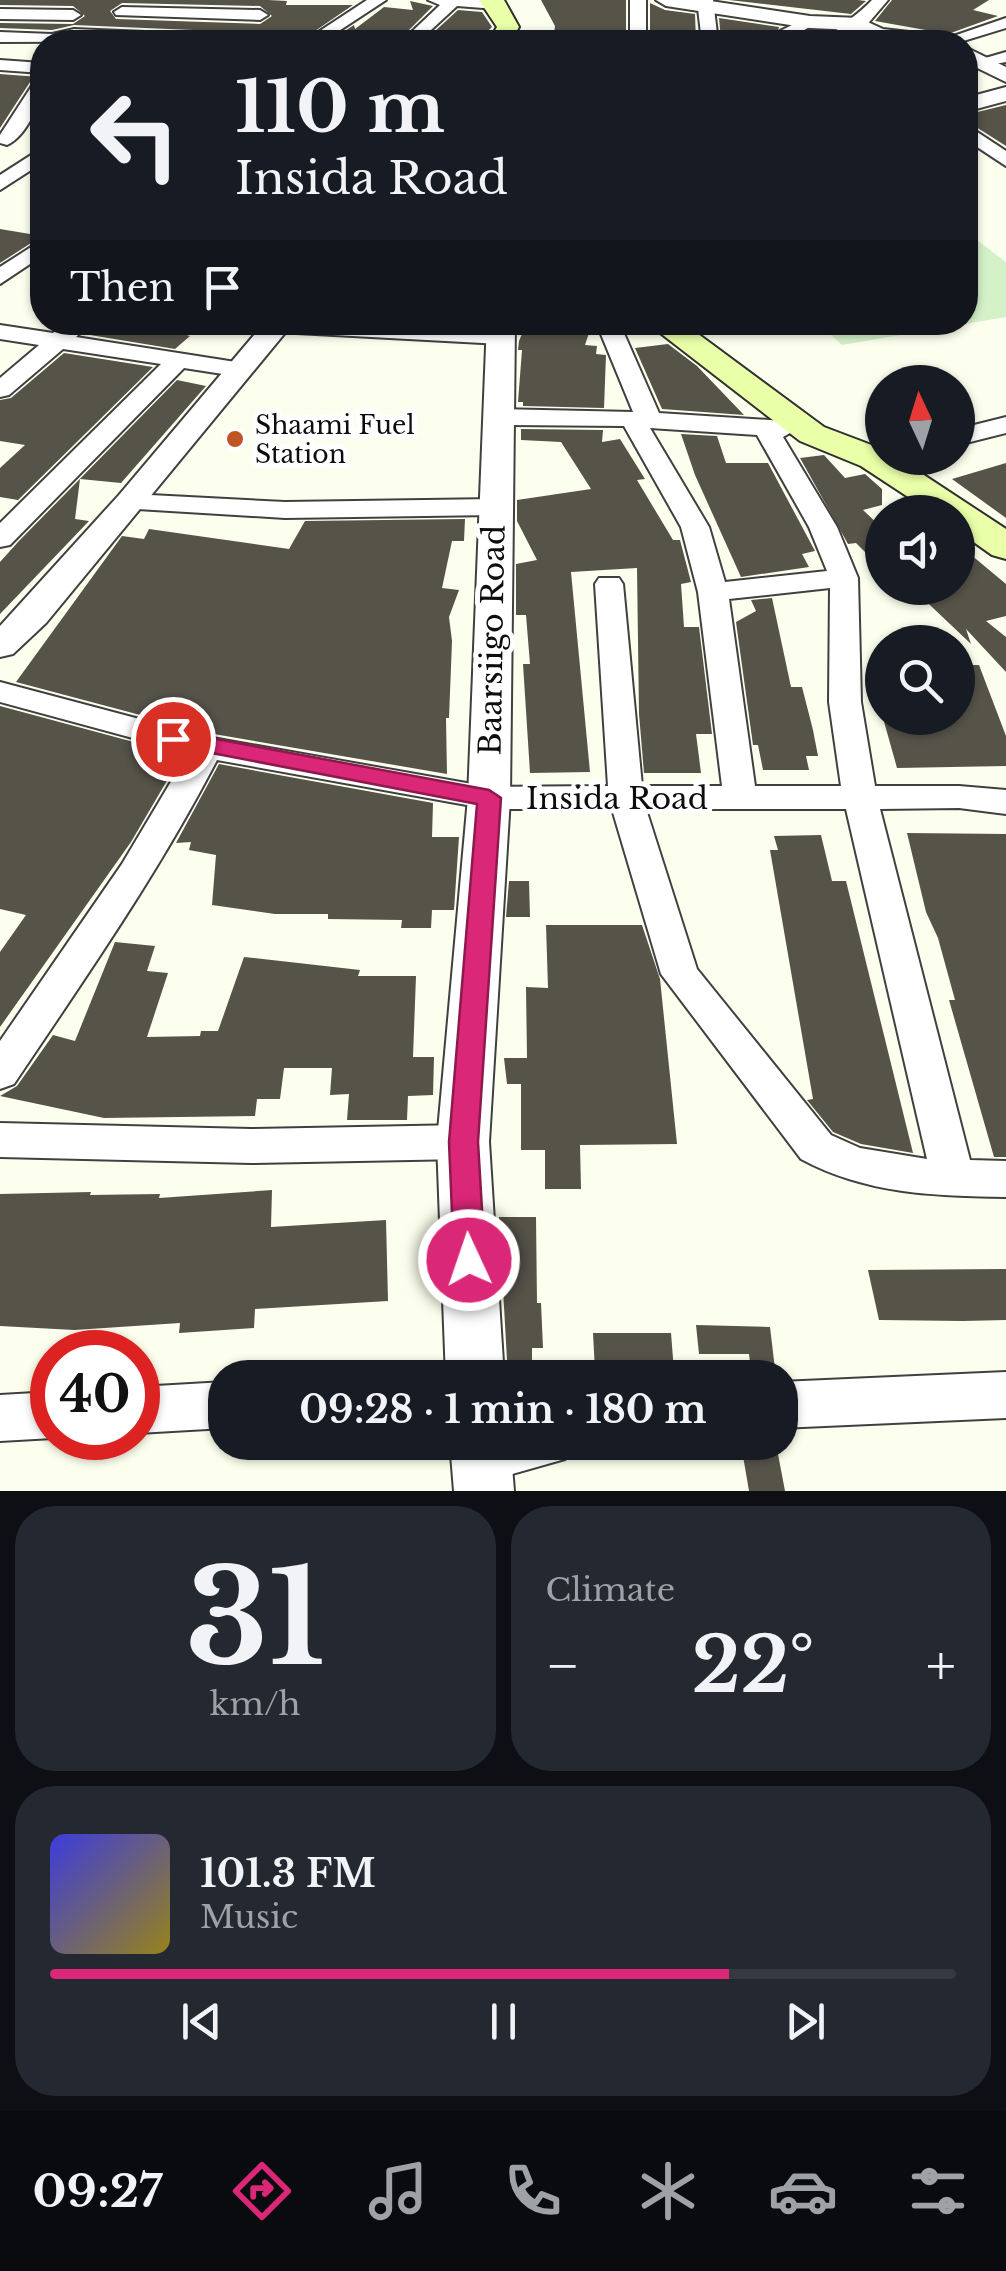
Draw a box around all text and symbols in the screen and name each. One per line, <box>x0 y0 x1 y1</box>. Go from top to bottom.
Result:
text: 110 m <box>235 64 445 151</box>
icon: left <box>70 70 200 200</box>
text: Insida Road <box>235 150 508 206</box>
icon: arrive <box>195 260 250 315</box>
text: Then <box>70 264 175 311</box>
north arrow <box>865 365 975 475</box>
map controls <box>865 365 975 735</box>
place label: Shaami Fuel Station <box>255 410 415 470</box>
marker: Shaami Fuel Station <box>224 428 246 450</box>
button: sound <box>865 495 975 605</box>
street label: Baarsiigo Road <box>471 524 513 756</box>
button: search <box>865 625 975 735</box>
pin <box>131 697 216 782</box>
icon: arrive <box>146 712 201 767</box>
street label: Insida Road <box>526 780 708 817</box>
position arrow <box>417 1208 521 1312</box>
speed limit sign: 40 <box>30 1330 160 1460</box>
text: 09:28 · 1 min · 180 m <box>299 1386 707 1433</box>
text: 31 <box>186 1538 325 1699</box>
text: Climate <box>546 1570 675 1610</box>
text: 22° <box>692 1619 814 1712</box>
text: − <box>546 1632 580 1700</box>
text: + <box>926 1632 956 1700</box>
text: km/h <box>210 1684 301 1724</box>
text: 101.3 FM <box>200 1850 376 1897</box>
text: Music <box>200 1897 298 1937</box>
icon: previous <box>174 1994 229 2049</box>
icon: pause <box>476 1994 531 2049</box>
icon: next <box>778 1994 833 2049</box>
icon: directions <box>227 2156 297 2226</box>
icon: music <box>363 2156 433 2226</box>
icon: phone <box>498 2156 568 2226</box>
icon: climate <box>633 2156 703 2226</box>
icon: car <box>768 2156 838 2226</box>
icon: filters <box>903 2156 973 2226</box>
text: 09:27 <box>33 2163 162 2219</box>

